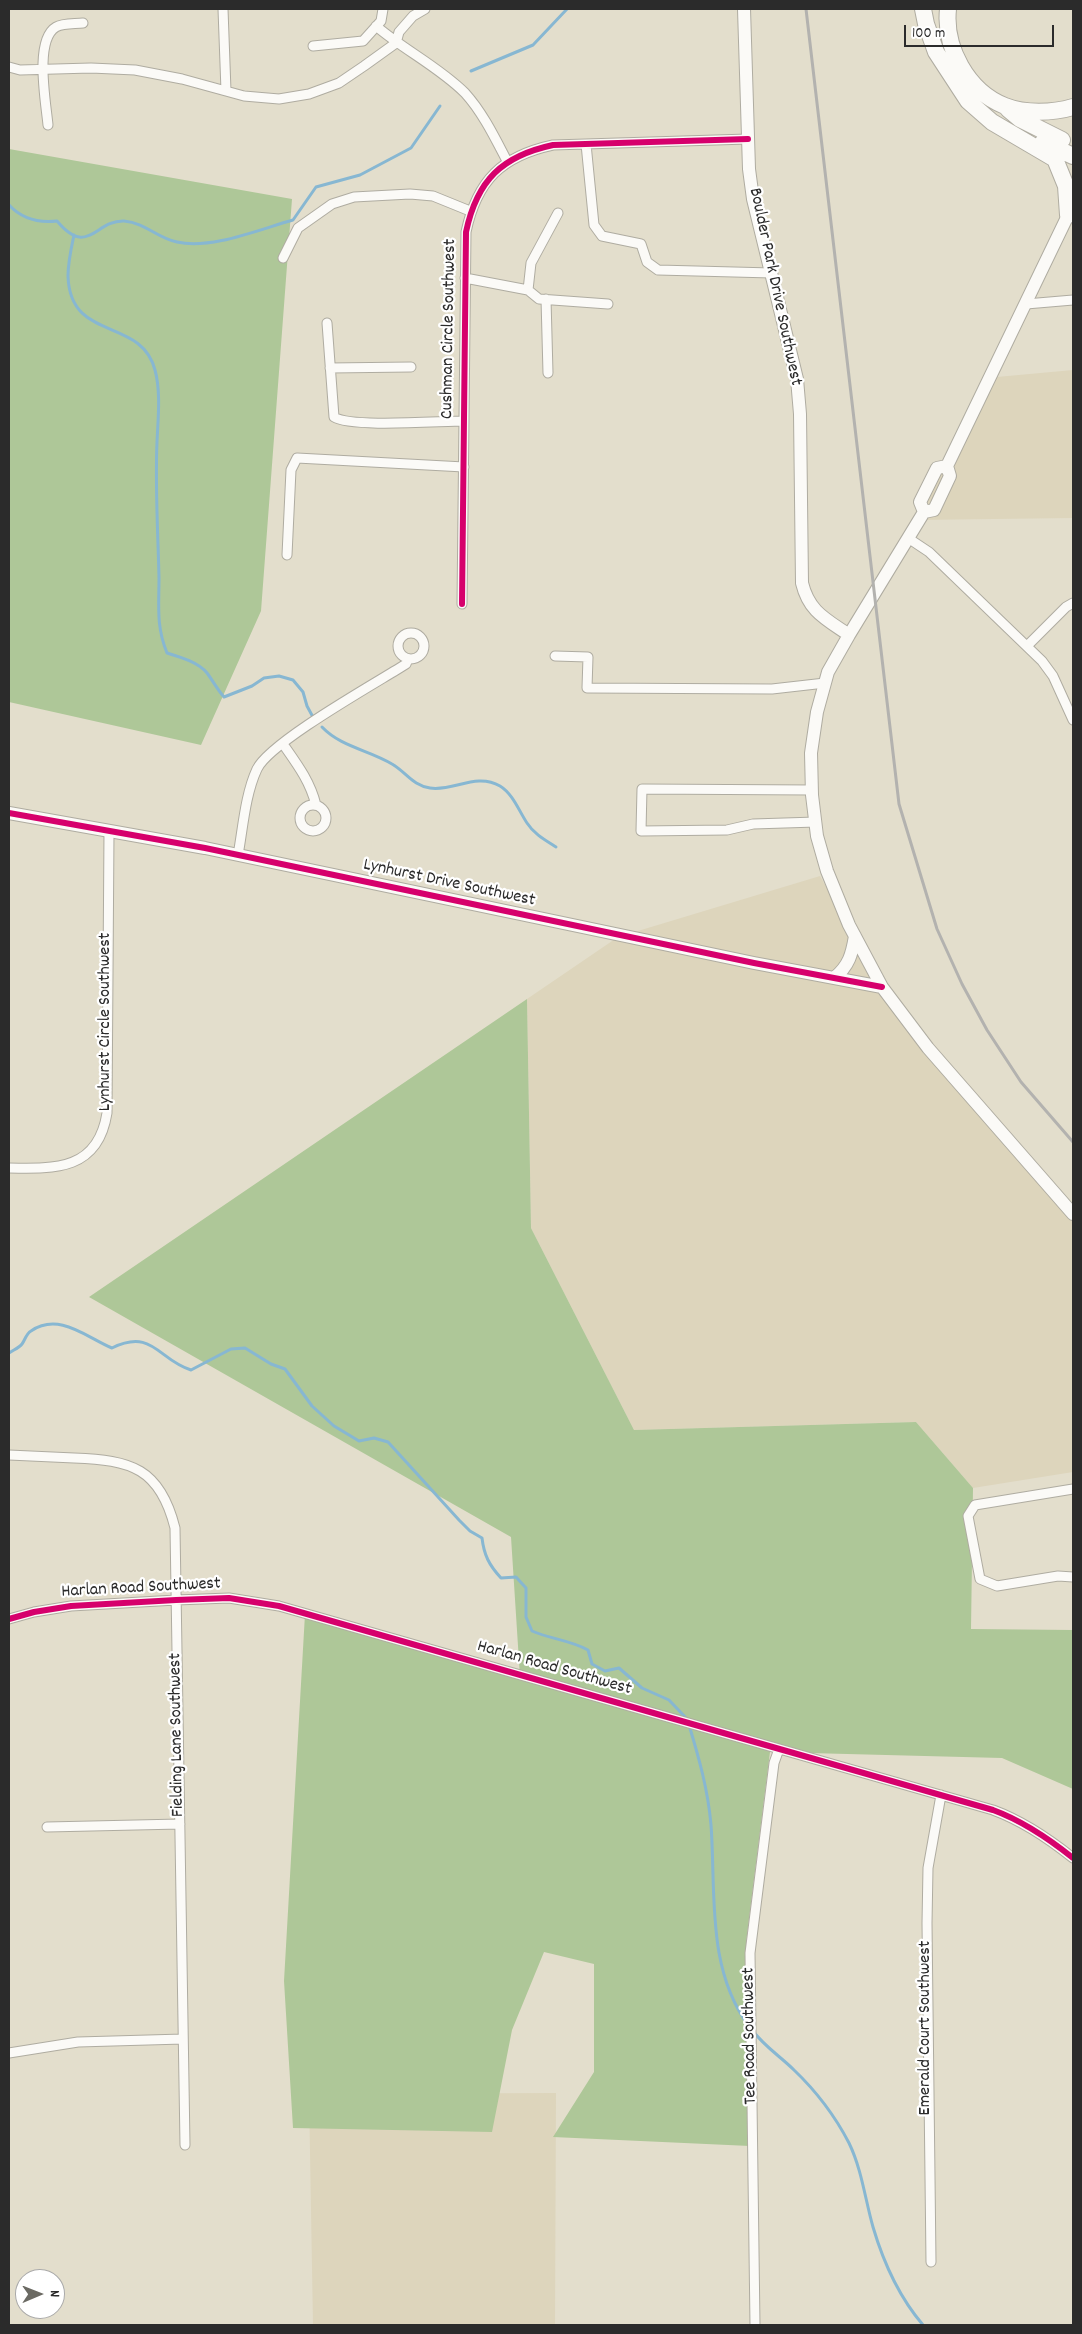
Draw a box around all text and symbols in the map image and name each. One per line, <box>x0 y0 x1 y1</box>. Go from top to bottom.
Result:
scale bar <box>907 15 1057 47</box>
text: 100 m <box>912 23 945 45</box>
street label: Boulder Park Drive Southwest <box>742 186 806 388</box>
street label: Cushman Circle Southwest <box>438 239 462 419</box>
street label: Lynhurst Drive Southwest <box>361 855 537 913</box>
street label: Lynhurst Circle Southwest <box>96 933 118 1111</box>
street label: Harlan Road Southwest <box>61 1574 221 1604</box>
street label: Harlan Road Southwest <box>474 1637 634 1701</box>
street label: Fielding Lane Southwest <box>166 1653 190 1817</box>
street label: Emerald Court Southwest <box>916 1941 938 2115</box>
street label: Tee Road Southwest <box>739 1967 763 2105</box>
north arrow <box>15 2269 65 2319</box>
text: N <box>44 2290 64 2297</box>

